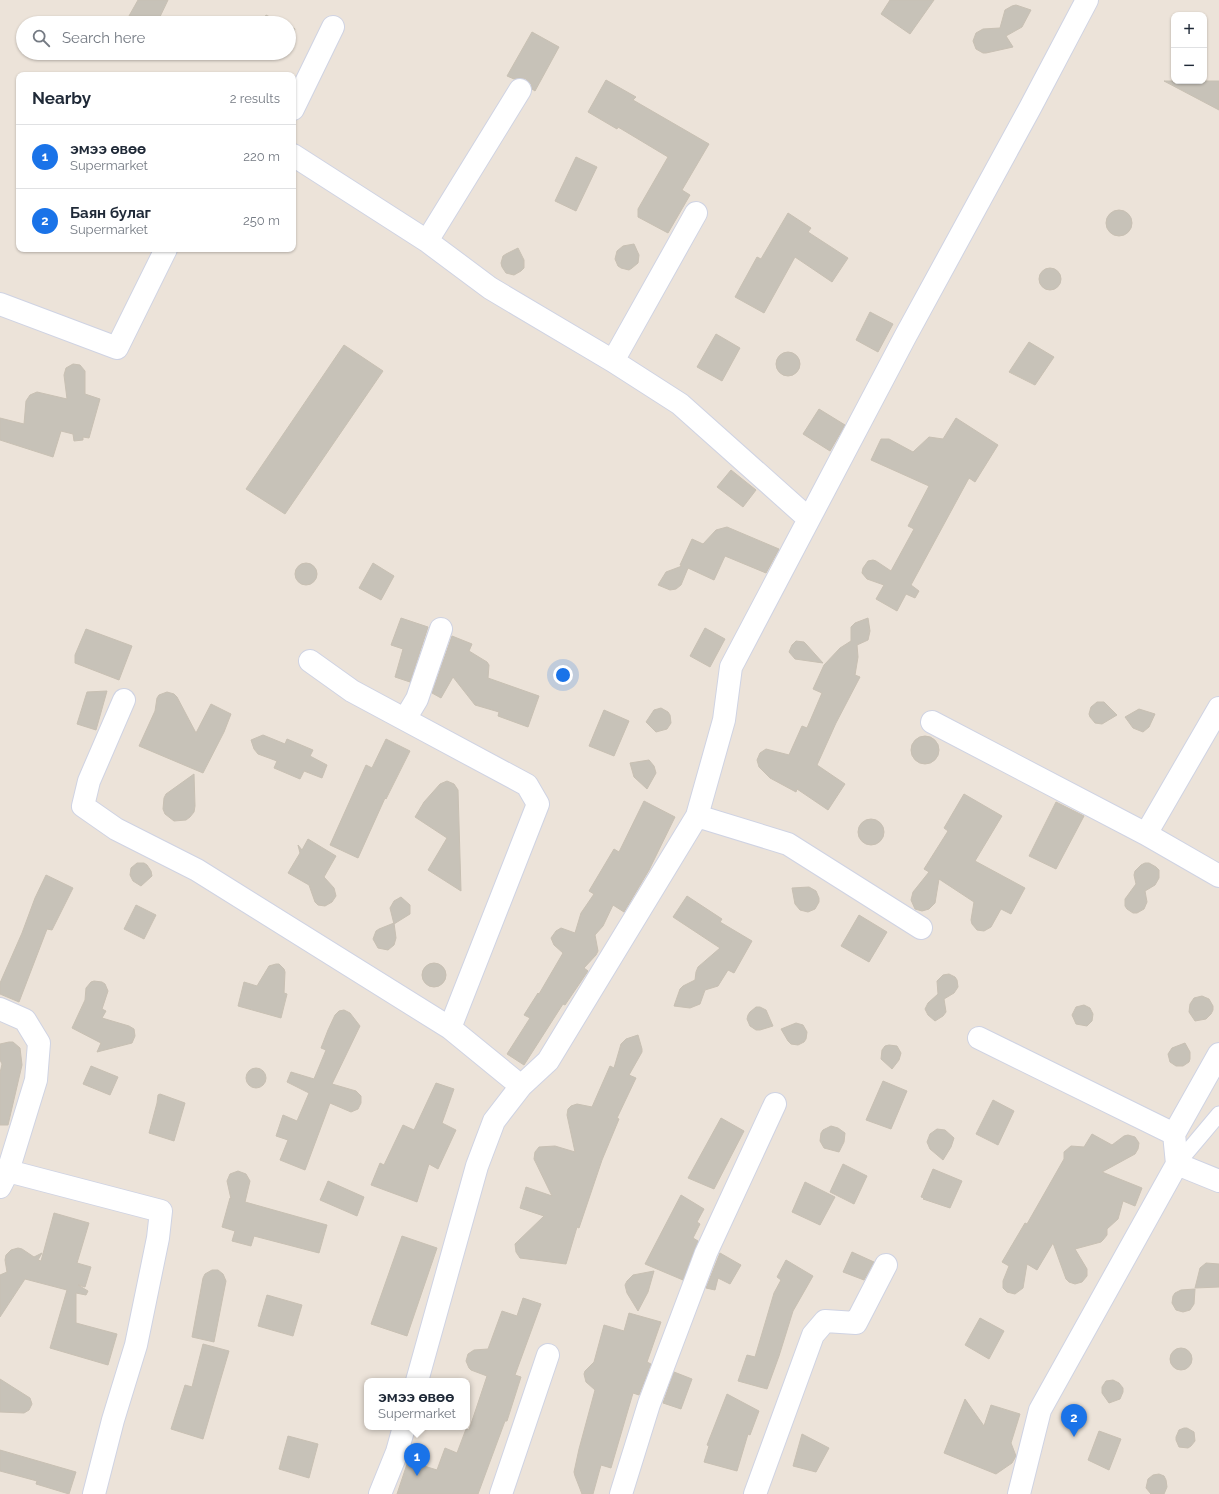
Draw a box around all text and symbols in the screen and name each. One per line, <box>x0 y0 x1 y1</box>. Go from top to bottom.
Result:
map controls <box>1171 12 1207 84</box>
button: + <box>1171 12 1207 48</box>
search box <box>16 16 296 60</box>
icon: search <box>30 27 52 49</box>
text: Search here <box>62 29 145 47</box>
button: − <box>1171 48 1207 84</box>
text: Nearby <box>32 88 91 108</box>
text: 2 results <box>230 91 280 106</box>
text: эмээ өвөө <box>70 140 146 158</box>
text: 1 <box>42 149 48 164</box>
text: 220 m <box>243 149 280 164</box>
text: Supermarket <box>70 158 148 173</box>
text: Баян булаг <box>70 204 151 222</box>
text: 2 <box>41 213 49 228</box>
text: 250 m <box>243 213 280 228</box>
text: Supermarket <box>70 222 148 237</box>
your location <box>553 665 573 685</box>
popup <box>364 1378 470 1430</box>
text: эмээ өвөө <box>378 1388 454 1406</box>
pin: 2 <box>1061 1404 1087 1437</box>
text: Supermarket <box>378 1406 456 1421</box>
pin: 1 <box>404 1443 430 1476</box>

